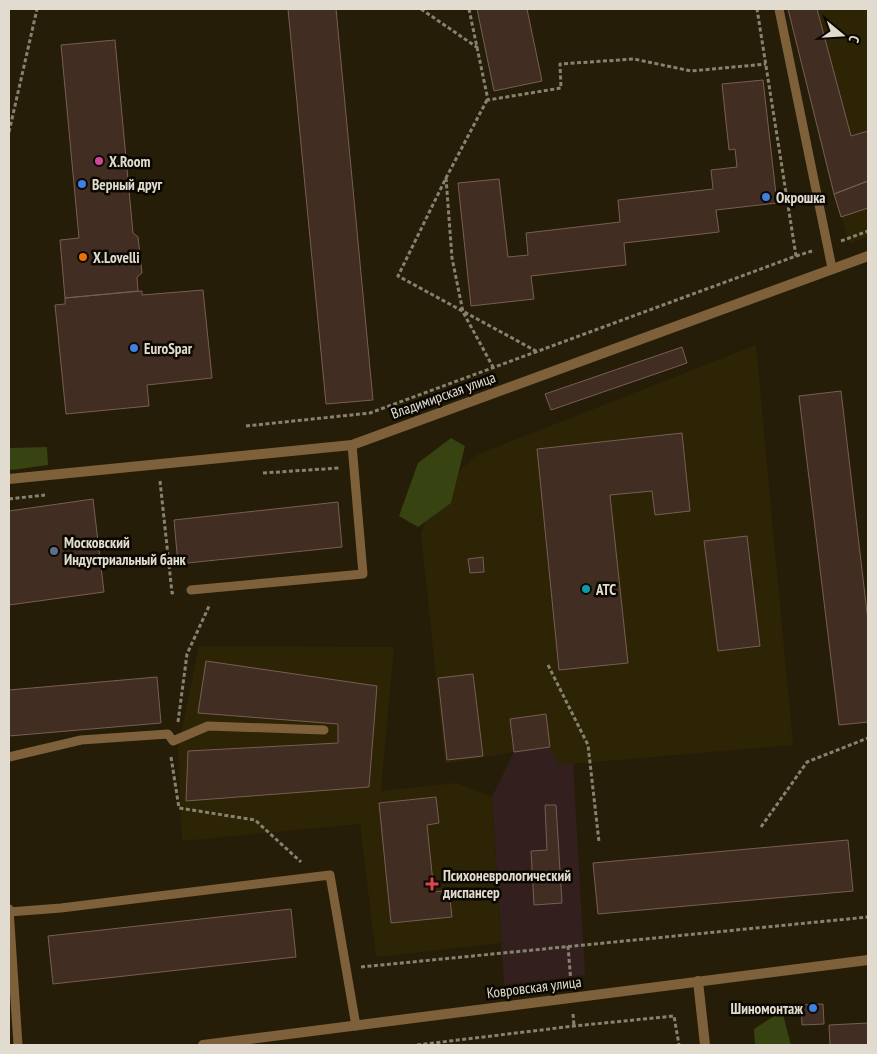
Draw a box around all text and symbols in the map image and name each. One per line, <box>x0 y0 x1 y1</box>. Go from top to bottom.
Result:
north arrow <box>817 10 867 60</box>
text: С <box>845 33 864 45</box>
place label: Х.Room <box>109 152 150 171</box>
marker: Х.Room <box>93 155 105 167</box>
place label: Верный друг <box>92 175 163 194</box>
marker: Верный друг <box>76 178 88 190</box>
place label: Окрошка <box>776 188 826 207</box>
marker: Окрошка <box>760 191 772 203</box>
place label: X.Lovelli <box>93 248 140 267</box>
marker: X.Lovelli <box>77 251 89 263</box>
place label: EuroSpar <box>144 339 193 358</box>
marker: EuroSpar <box>128 342 140 354</box>
street label: Владимирская улица <box>388 367 498 423</box>
place label: Московский Индустриальный банк <box>64 533 187 569</box>
marker: Московский Индустриальный банк <box>48 545 60 557</box>
place label: АТС <box>595 580 616 599</box>
marker: АТС <box>580 583 592 595</box>
place label: Психоневрологический диспансер <box>442 866 571 902</box>
marker: Психоневрологический диспансер <box>425 877 439 891</box>
street label: Ковровская улица <box>486 972 582 1002</box>
place label: Шиномонтаж <box>731 999 803 1018</box>
marker: Шиномонтаж <box>807 1002 819 1014</box>

